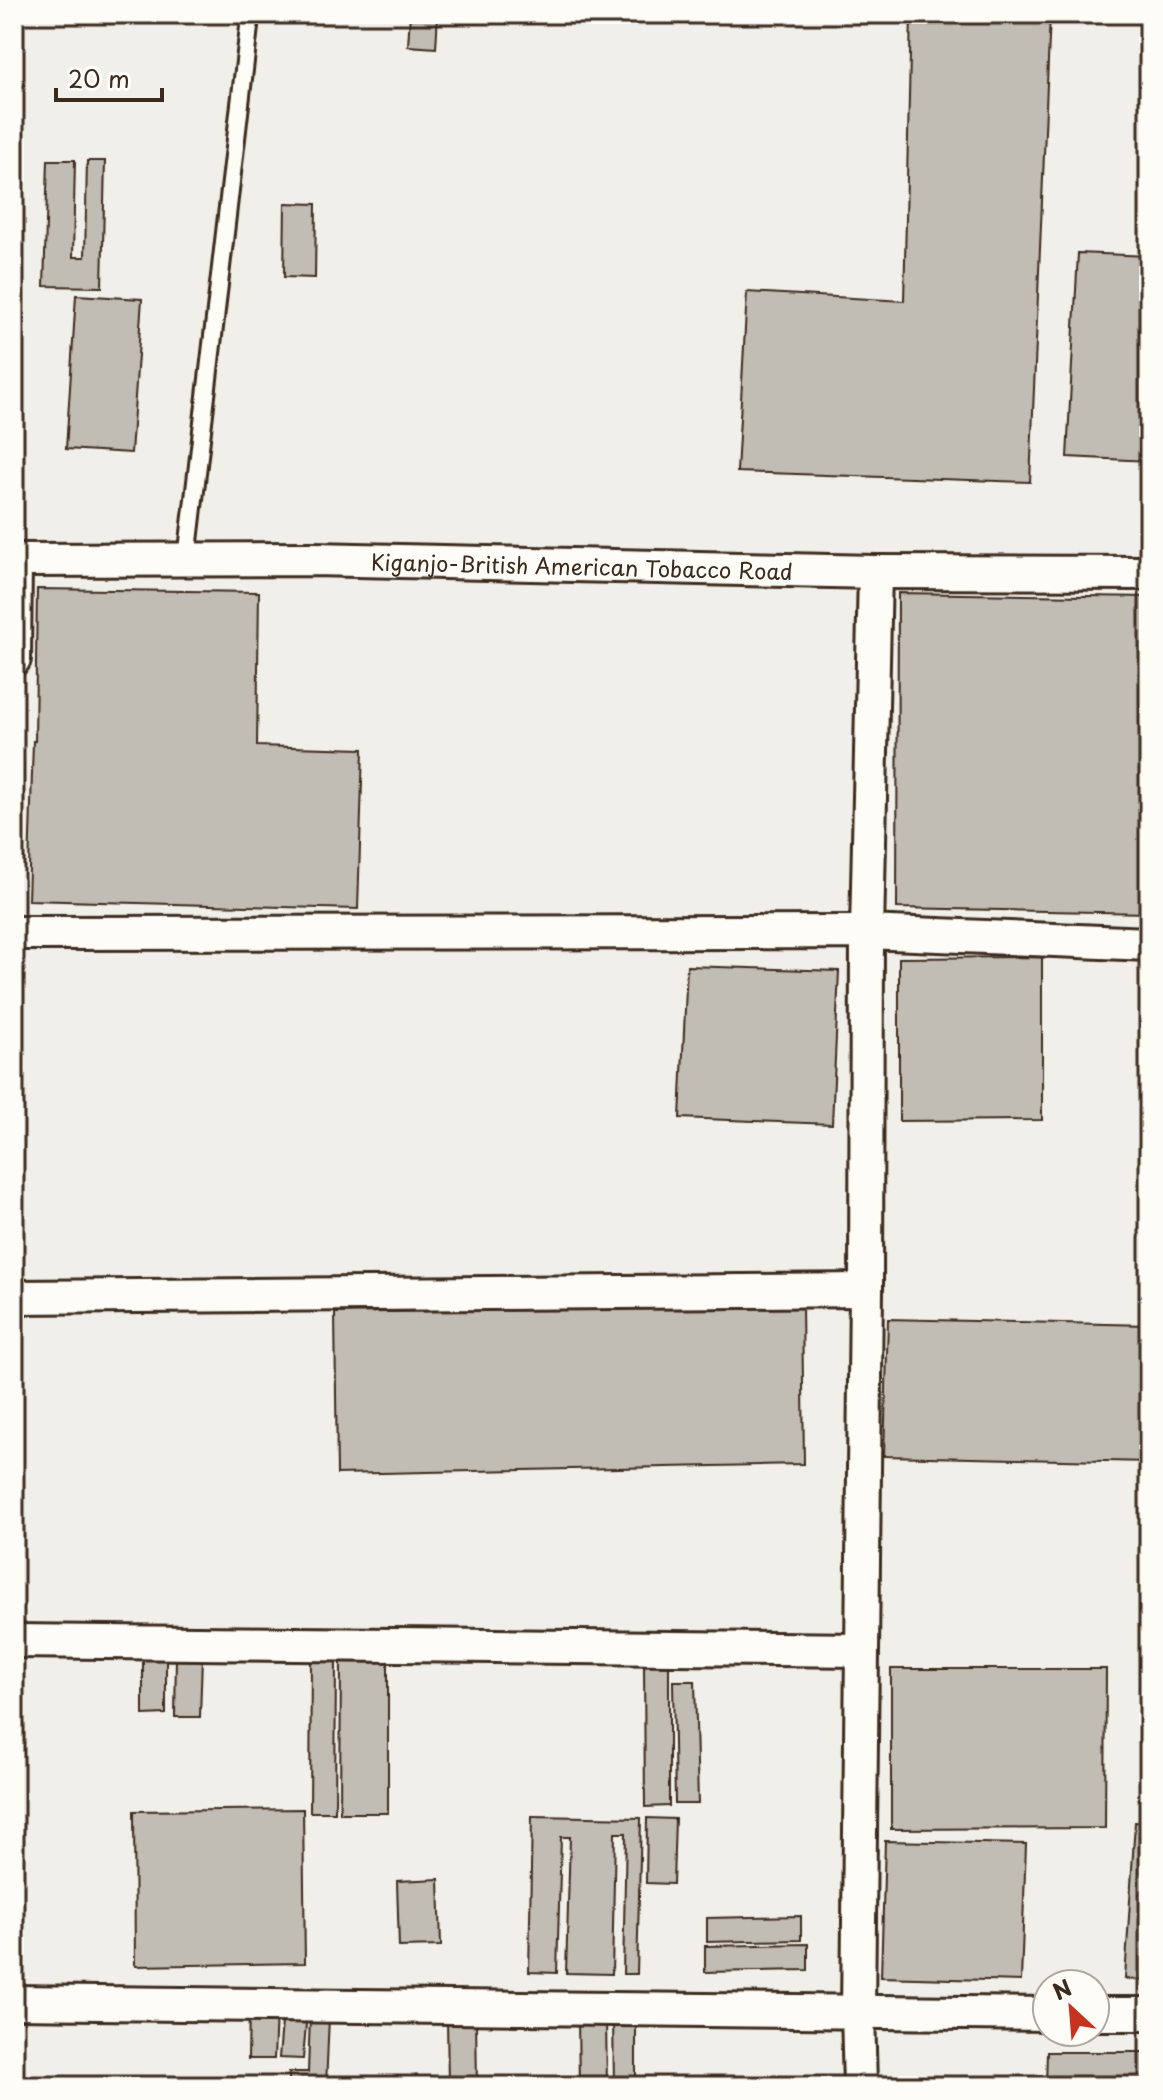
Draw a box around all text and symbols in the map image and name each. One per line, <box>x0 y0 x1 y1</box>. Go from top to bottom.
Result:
scale bar <box>56 52 162 102</box>
text: 20 m <box>68 60 130 96</box>
street label: Kiganjo-British American Tobacco Road <box>371 544 793 587</box>
north arrow <box>1031 1968 1111 2048</box>
text: N <box>1047 1970 1077 2007</box>

